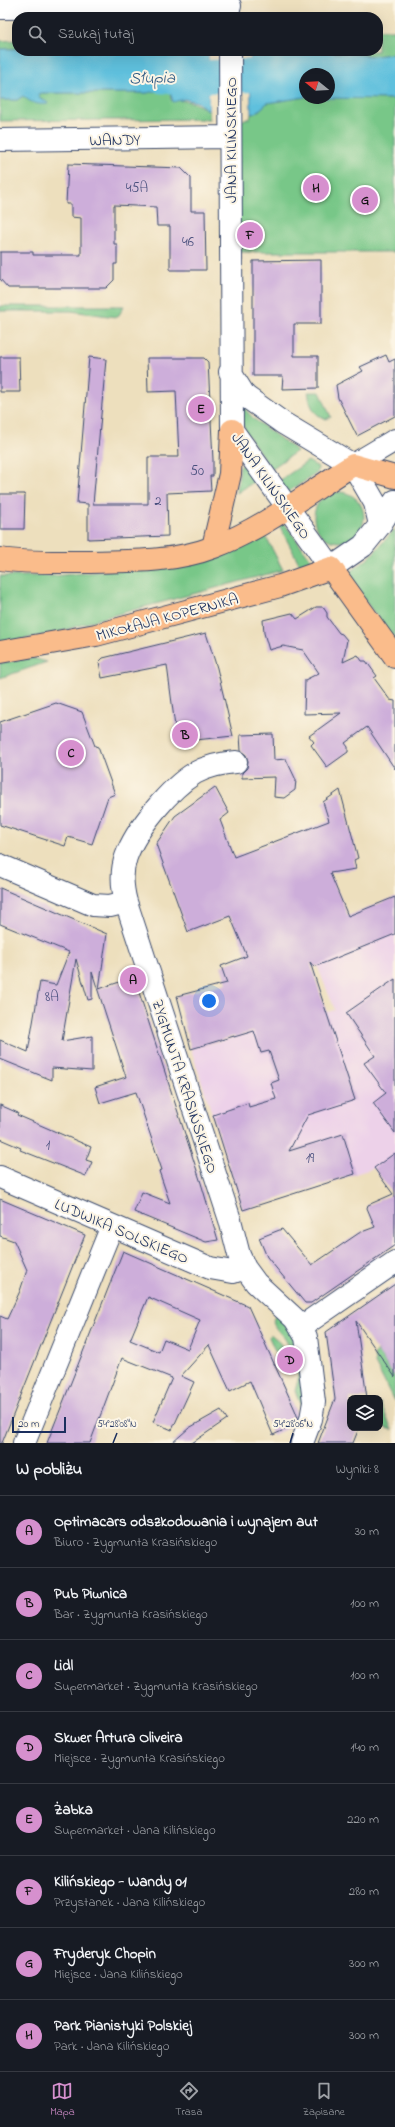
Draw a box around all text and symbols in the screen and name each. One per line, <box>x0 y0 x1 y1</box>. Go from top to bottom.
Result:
search box <box>12 12 383 56</box>
icon: search <box>26 23 48 45</box>
text: Szukaj tutaj <box>58 23 134 45</box>
water label: Słupia <box>129 66 176 91</box>
north arrow <box>299 68 335 104</box>
street label: JANA KILIŃSKIEGO <box>220 77 244 203</box>
street label: WANDY <box>89 129 141 153</box>
pin: H <box>303 173 329 203</box>
house number: 45A <box>126 178 148 199</box>
pin: G <box>352 185 378 215</box>
pin: F <box>237 220 263 250</box>
house number: 46 <box>182 232 194 253</box>
pin: E <box>188 394 214 424</box>
street label: JANA KILIŃSKIEGO <box>224 428 316 545</box>
house number: 50 <box>190 461 204 482</box>
house number: 2 <box>155 491 162 512</box>
street label: MIKOŁAJA KOPERNIKA <box>94 587 242 648</box>
pin: B <box>172 720 198 750</box>
pin: C <box>58 738 84 768</box>
pin: A <box>120 965 146 995</box>
house number: 8A <box>45 987 59 1008</box>
your location <box>199 991 219 1011</box>
street label: ZYGMUNTA KRASIŃSKIEGO <box>145 996 224 1177</box>
house number: 1 <box>46 1135 51 1156</box>
house number: 19 <box>306 1148 315 1169</box>
street label: LUDWIKA SOLSKIEGO <box>50 1193 192 1271</box>
pin: D <box>277 1345 303 1375</box>
map controls <box>347 1395 383 1431</box>
button: layers <box>347 1395 383 1431</box>
scale bar <box>12 1415 66 1434</box>
text: 20 m <box>18 1416 40 1432</box>
text: 54°28'08"N <box>97 1417 137 1432</box>
text: 54°28'06"N <box>273 1417 313 1432</box>
text: W pobliżu <box>16 1457 82 1482</box>
text: Wyniki: 8 <box>336 1460 379 1479</box>
text: Optimacars odszkodowania i wynajem aut <box>54 1511 318 1533</box>
text: A <box>25 1522 33 1541</box>
text: 30 m <box>355 1522 379 1541</box>
text: Biuro · Zygmunta Krasińskiego <box>54 1533 217 1552</box>
text: Pub Piwnica <box>54 1583 127 1605</box>
text: B <box>25 1594 33 1613</box>
text: 100 m <box>350 1594 379 1613</box>
text: Bar · Zygmunta Krasińskiego <box>54 1605 208 1624</box>
text: Lidl <box>54 1655 73 1677</box>
text: C <box>25 1666 33 1685</box>
text: 100 m <box>350 1666 379 1685</box>
text: Supermarket · Zygmunta Krasińskiego <box>54 1677 258 1696</box>
text: Skwer Artura Oliveira <box>54 1727 183 1749</box>
text: D <box>24 1738 34 1757</box>
text: 140 m <box>351 1738 379 1757</box>
text: Miejsce · Zygmunta Krasińskiego <box>54 1749 225 1768</box>
text: Żabka <box>54 1799 93 1821</box>
text: E <box>25 1810 33 1829</box>
text: 220 m <box>347 1810 379 1829</box>
text: Supermarket · Jana Kilińskiego <box>54 1821 216 1840</box>
text: Kilińskiego - Wandy 01 <box>54 1871 187 1893</box>
text: F <box>25 1882 33 1901</box>
text: 280 m <box>349 1882 379 1901</box>
text: Przystanek · Jana Kilińskiego <box>54 1893 205 1912</box>
text: Fryderyk Chopin <box>54 1943 156 1965</box>
text: G <box>25 1954 33 1973</box>
text: 300 m <box>349 1954 379 1973</box>
text: Miejsce · Jana Kilińskiego <box>54 1965 183 1984</box>
text: Park Pianistyki Polskiej <box>54 2015 192 2037</box>
text: H <box>25 2026 33 2045</box>
text: 300 m <box>349 2026 379 2045</box>
text: Park · Jana Kilińskiego <box>54 2037 169 2056</box>
tab: Mapa <box>50 2080 75 2120</box>
tab: Trasa <box>175 2080 202 2120</box>
tab: Zapisane <box>303 2080 345 2120</box>

